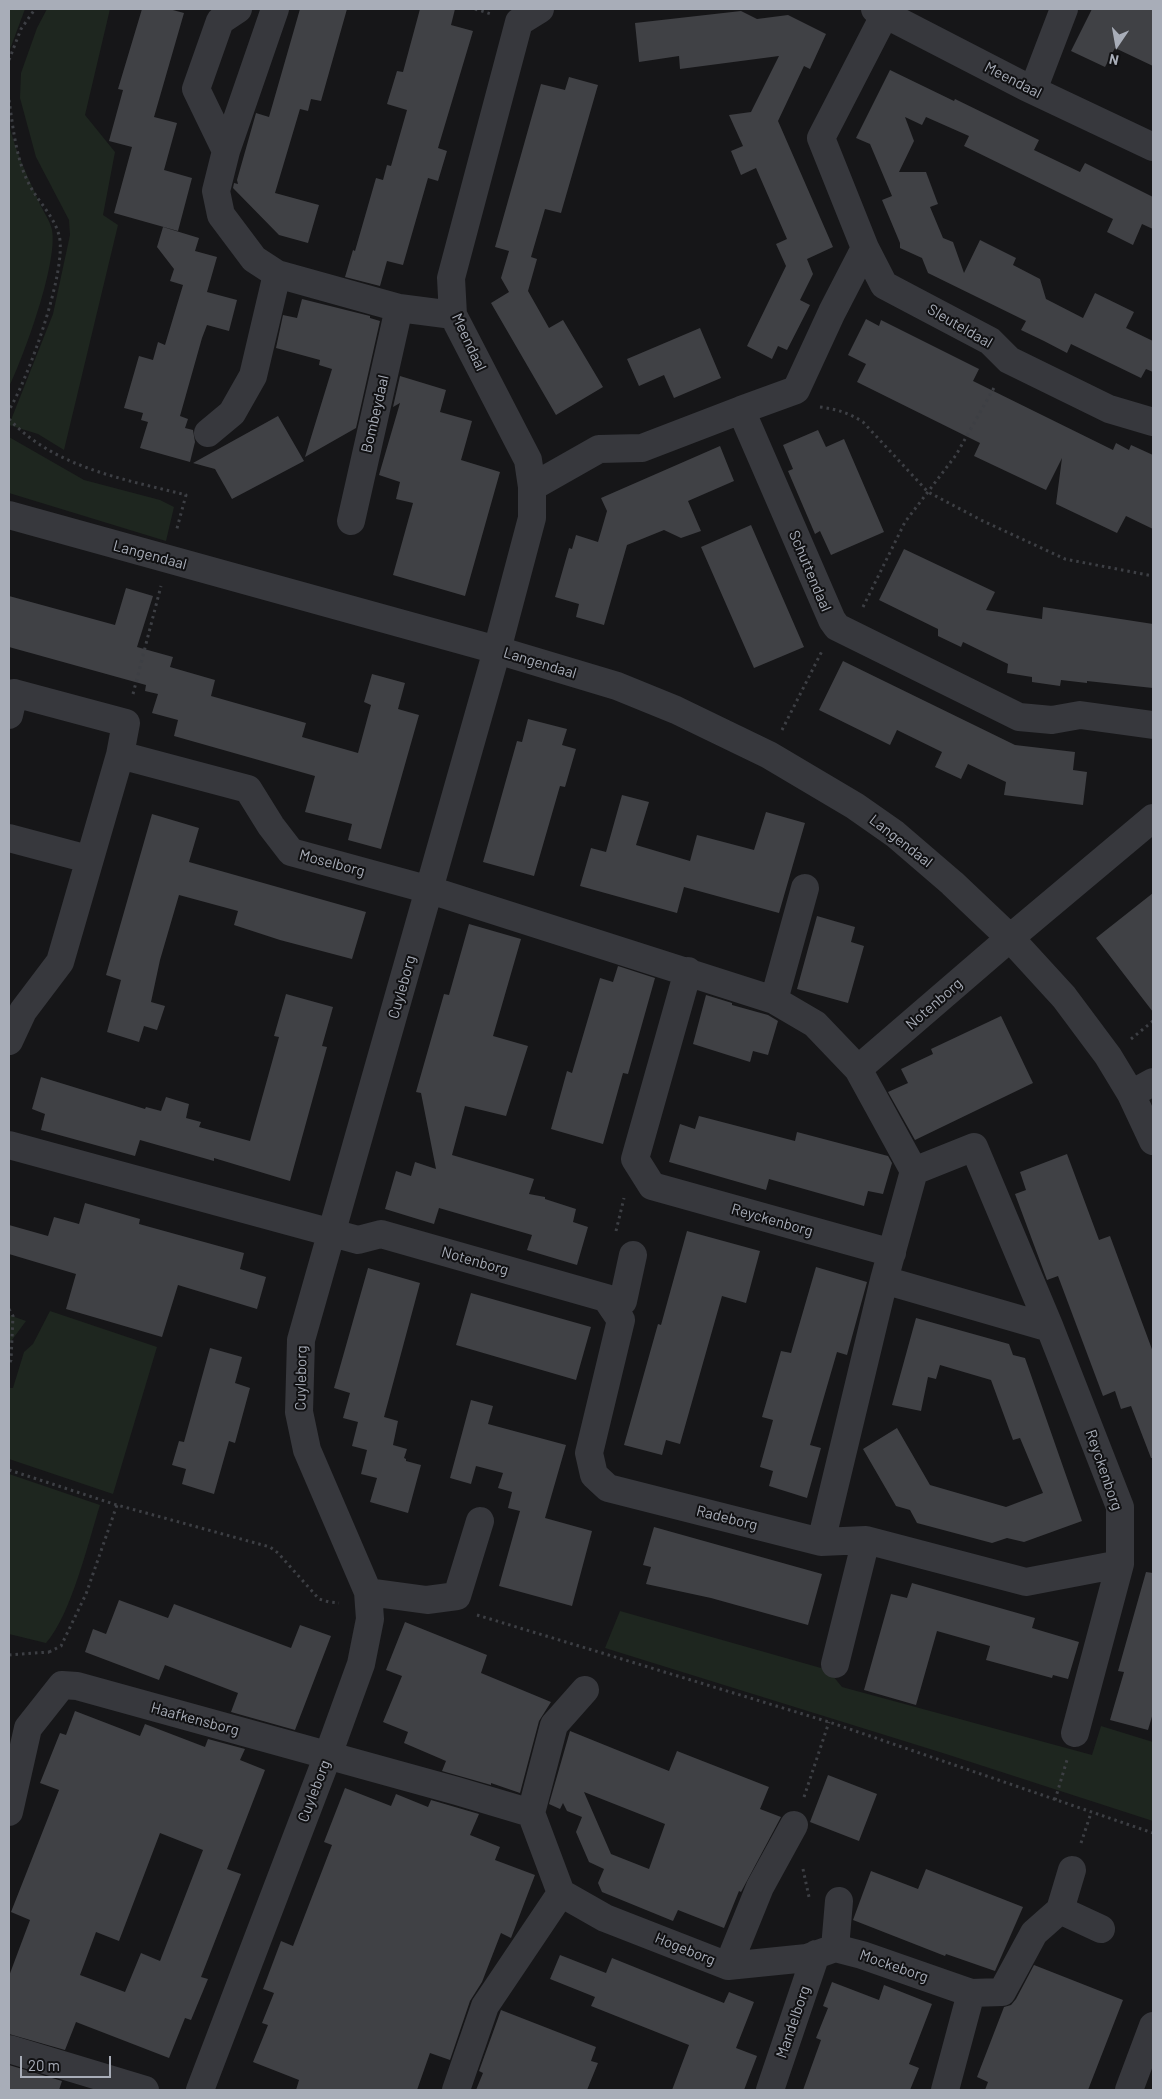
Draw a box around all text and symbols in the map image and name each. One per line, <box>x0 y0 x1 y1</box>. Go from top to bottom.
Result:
north arrow <box>1092 20 1142 70</box>
text: N <box>1107 51 1120 69</box>
street label: Meendaal <box>981 58 1045 102</box>
street label: Sleuteldaal <box>924 300 996 352</box>
street label: Meendaal <box>448 310 490 374</box>
street label: Bombeydaal <box>357 373 393 455</box>
street label: Schuttendaal <box>785 528 835 614</box>
street label: Langendaal <box>111 537 189 573</box>
street label: Langendaal <box>501 643 579 683</box>
street label: Langendaal <box>866 811 936 871</box>
street label: Moselborg <box>297 846 367 880</box>
street label: Cuyleborg <box>384 953 420 1021</box>
street label: Notenborg <box>902 975 966 1033</box>
street label: Reyckenborg <box>729 1200 815 1240</box>
street label: Notenborg <box>439 1243 511 1279</box>
street label: Cuyleborg <box>291 1345 311 1411</box>
street label: Reyckenborg <box>1082 1427 1126 1513</box>
street label: Radeborg <box>694 1502 760 1534</box>
street label: Haafkensborg <box>149 1699 241 1739</box>
street label: Cuyleborg <box>294 1757 334 1825</box>
street label: Hogeborg <box>652 1929 718 1969</box>
street label: Mockeborg <box>857 1946 931 1986</box>
street label: Mandelborg <box>772 1983 814 2061</box>
scale bar <box>22 2046 114 2078</box>
text: 20 m <box>28 2056 60 2074</box>

